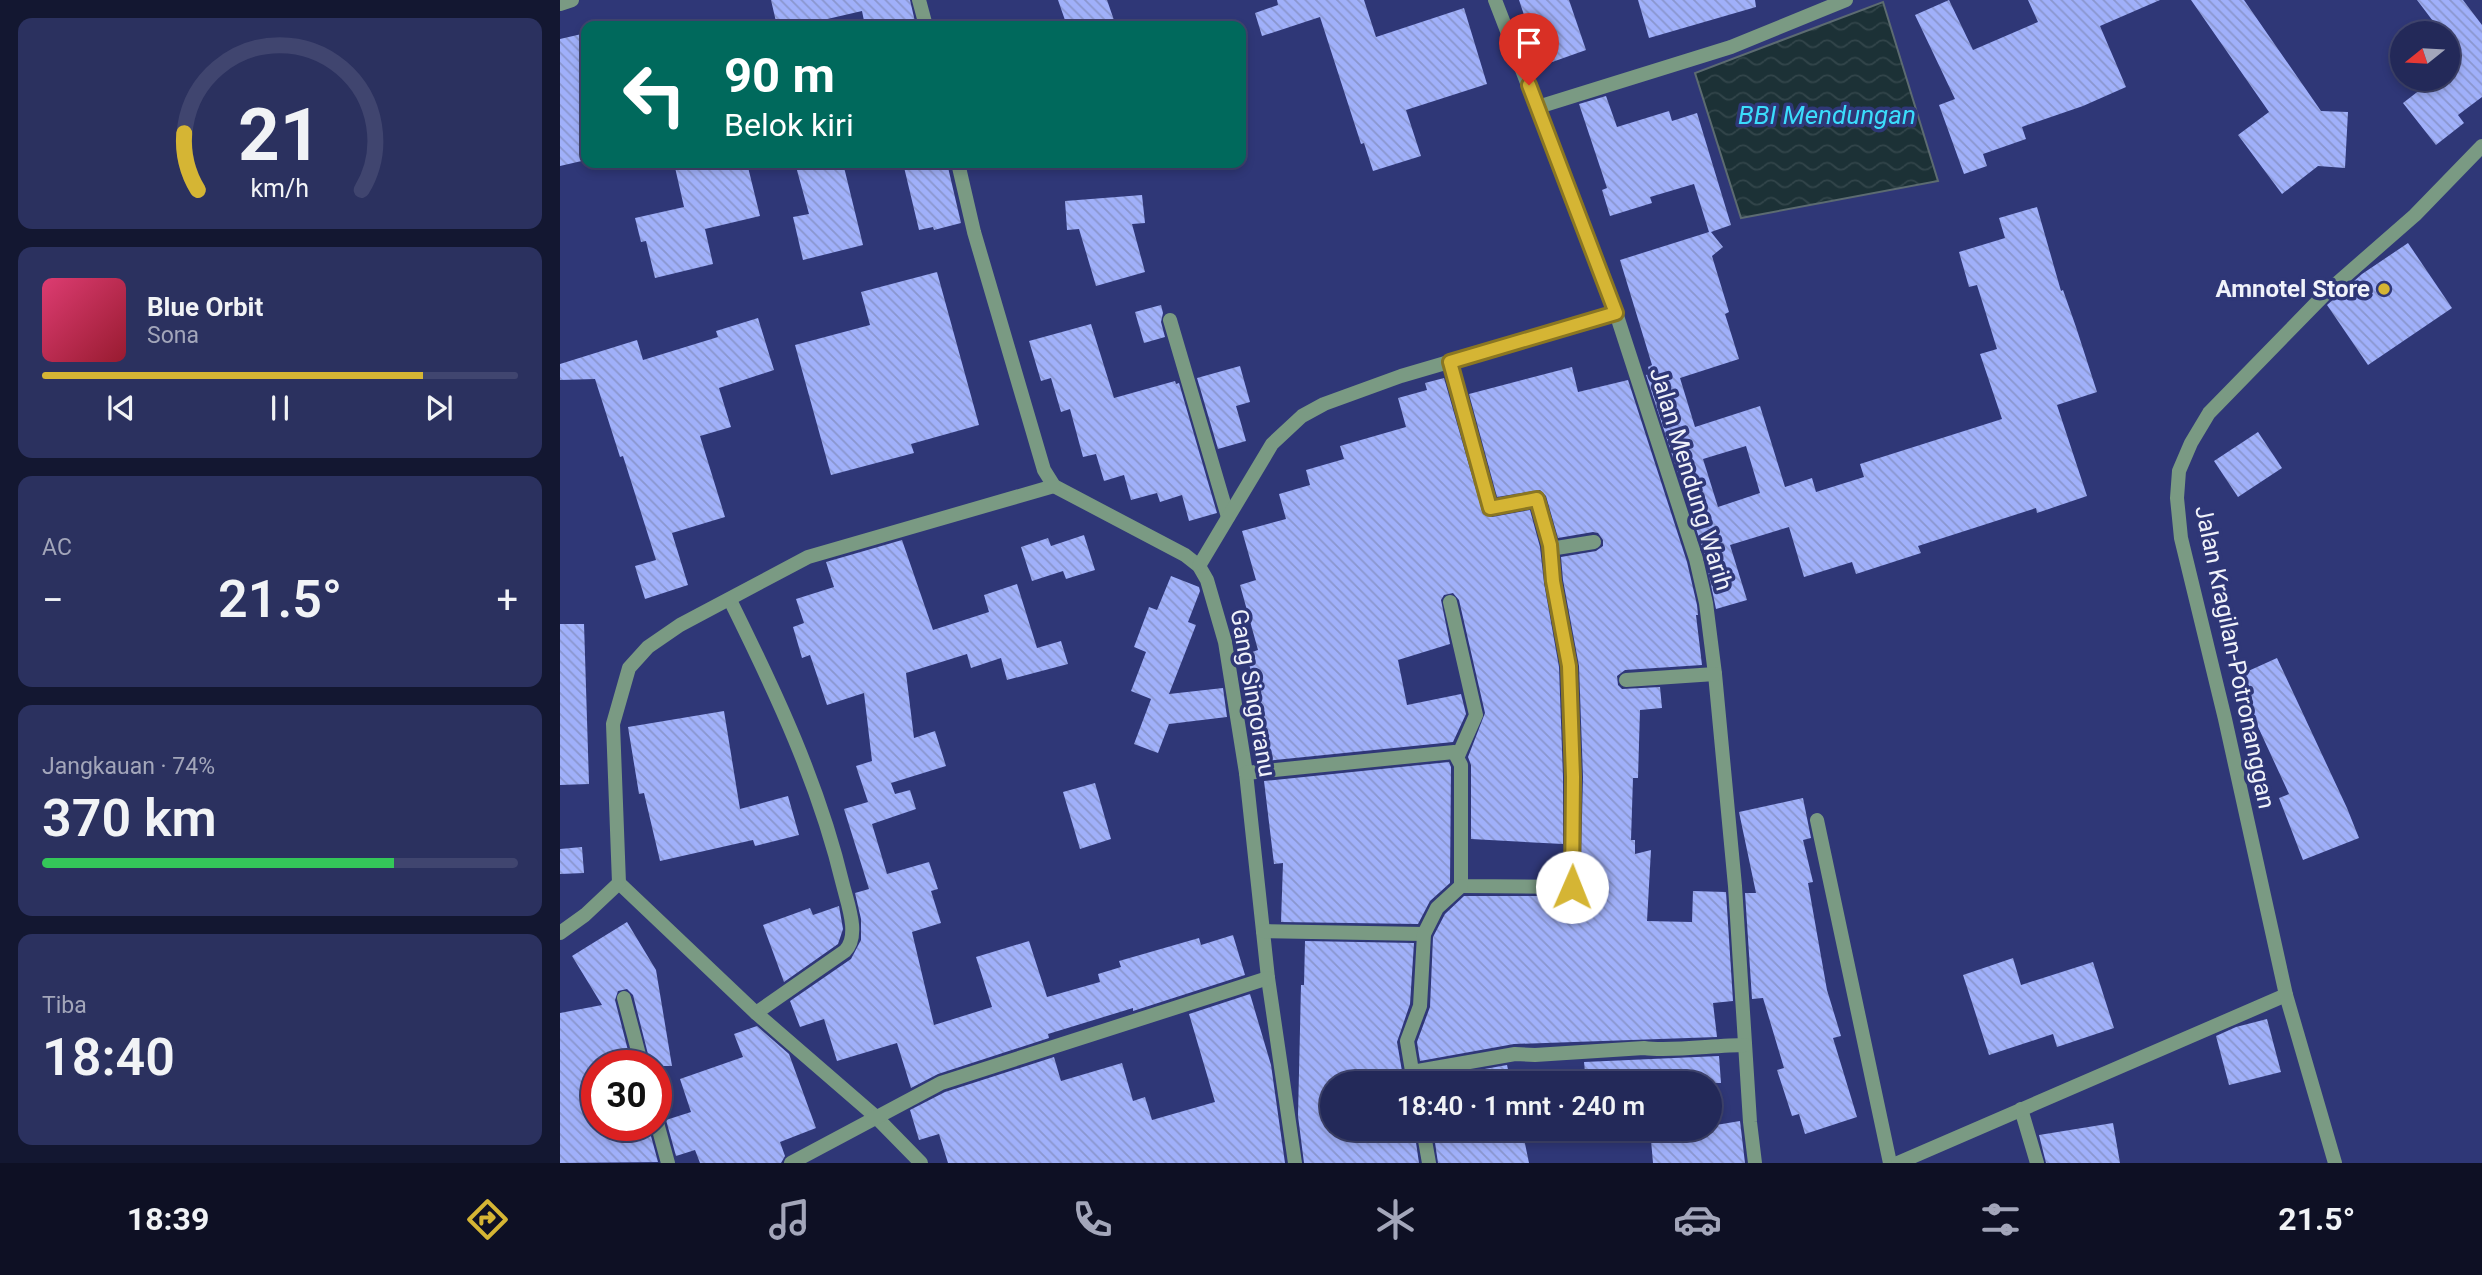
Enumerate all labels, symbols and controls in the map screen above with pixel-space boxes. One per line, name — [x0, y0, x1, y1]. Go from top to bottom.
pin — [1499, 13, 1559, 85]
north arrow — [2390, 21, 2460, 91]
map controls — [2390, 21, 2460, 91]
icon: arrive — [1510, 24, 1548, 62]
text: 90 m — [724, 47, 835, 104]
icon: left — [609, 49, 700, 140]
text: 21 — [238, 92, 322, 178]
water label: BBI Mendungan — [1738, 100, 1916, 130]
text: Belok kiri — [724, 106, 854, 144]
text: km/h — [251, 173, 309, 202]
place label: Amnotel Store — [2215, 275, 2370, 303]
marker: Amnotel Store — [2376, 281, 2392, 297]
text: Blue Orbit — [147, 292, 263, 322]
text: Sona — [147, 322, 199, 349]
street label: Jalan Mendung Warih — [1644, 364, 1738, 594]
icon: previous — [102, 389, 140, 427]
icon: pause — [261, 389, 299, 427]
icon: next — [420, 389, 458, 427]
street label: Jalan Kragilan-Potronanggan — [2189, 503, 2281, 811]
text: AC — [42, 534, 72, 561]
text: 21.5° — [218, 569, 342, 630]
text: − — [42, 578, 64, 622]
text: + — [496, 578, 518, 622]
street label: Gang Singoranu — [1224, 607, 1282, 779]
text: Jangkauan · 74% — [42, 753, 215, 780]
text: 370 km — [42, 788, 217, 849]
position arrow — [1535, 850, 1609, 924]
text: Tiba — [42, 992, 87, 1019]
text: 18:40 — [42, 1027, 175, 1088]
speed limit sign: 30 — [581, 1050, 672, 1141]
text: 18:40 · 1 mnt · 240 m — [1397, 1091, 1645, 1121]
icon: directions — [463, 1195, 512, 1244]
icon: music — [765, 1195, 814, 1244]
icon: phone — [1068, 1195, 1117, 1244]
icon: climate — [1371, 1195, 1420, 1244]
icon: car — [1673, 1195, 1722, 1244]
icon: filters — [1976, 1195, 2025, 1244]
text: 18:39 — [127, 1200, 209, 1238]
text: 21.5° — [2278, 1200, 2355, 1238]

